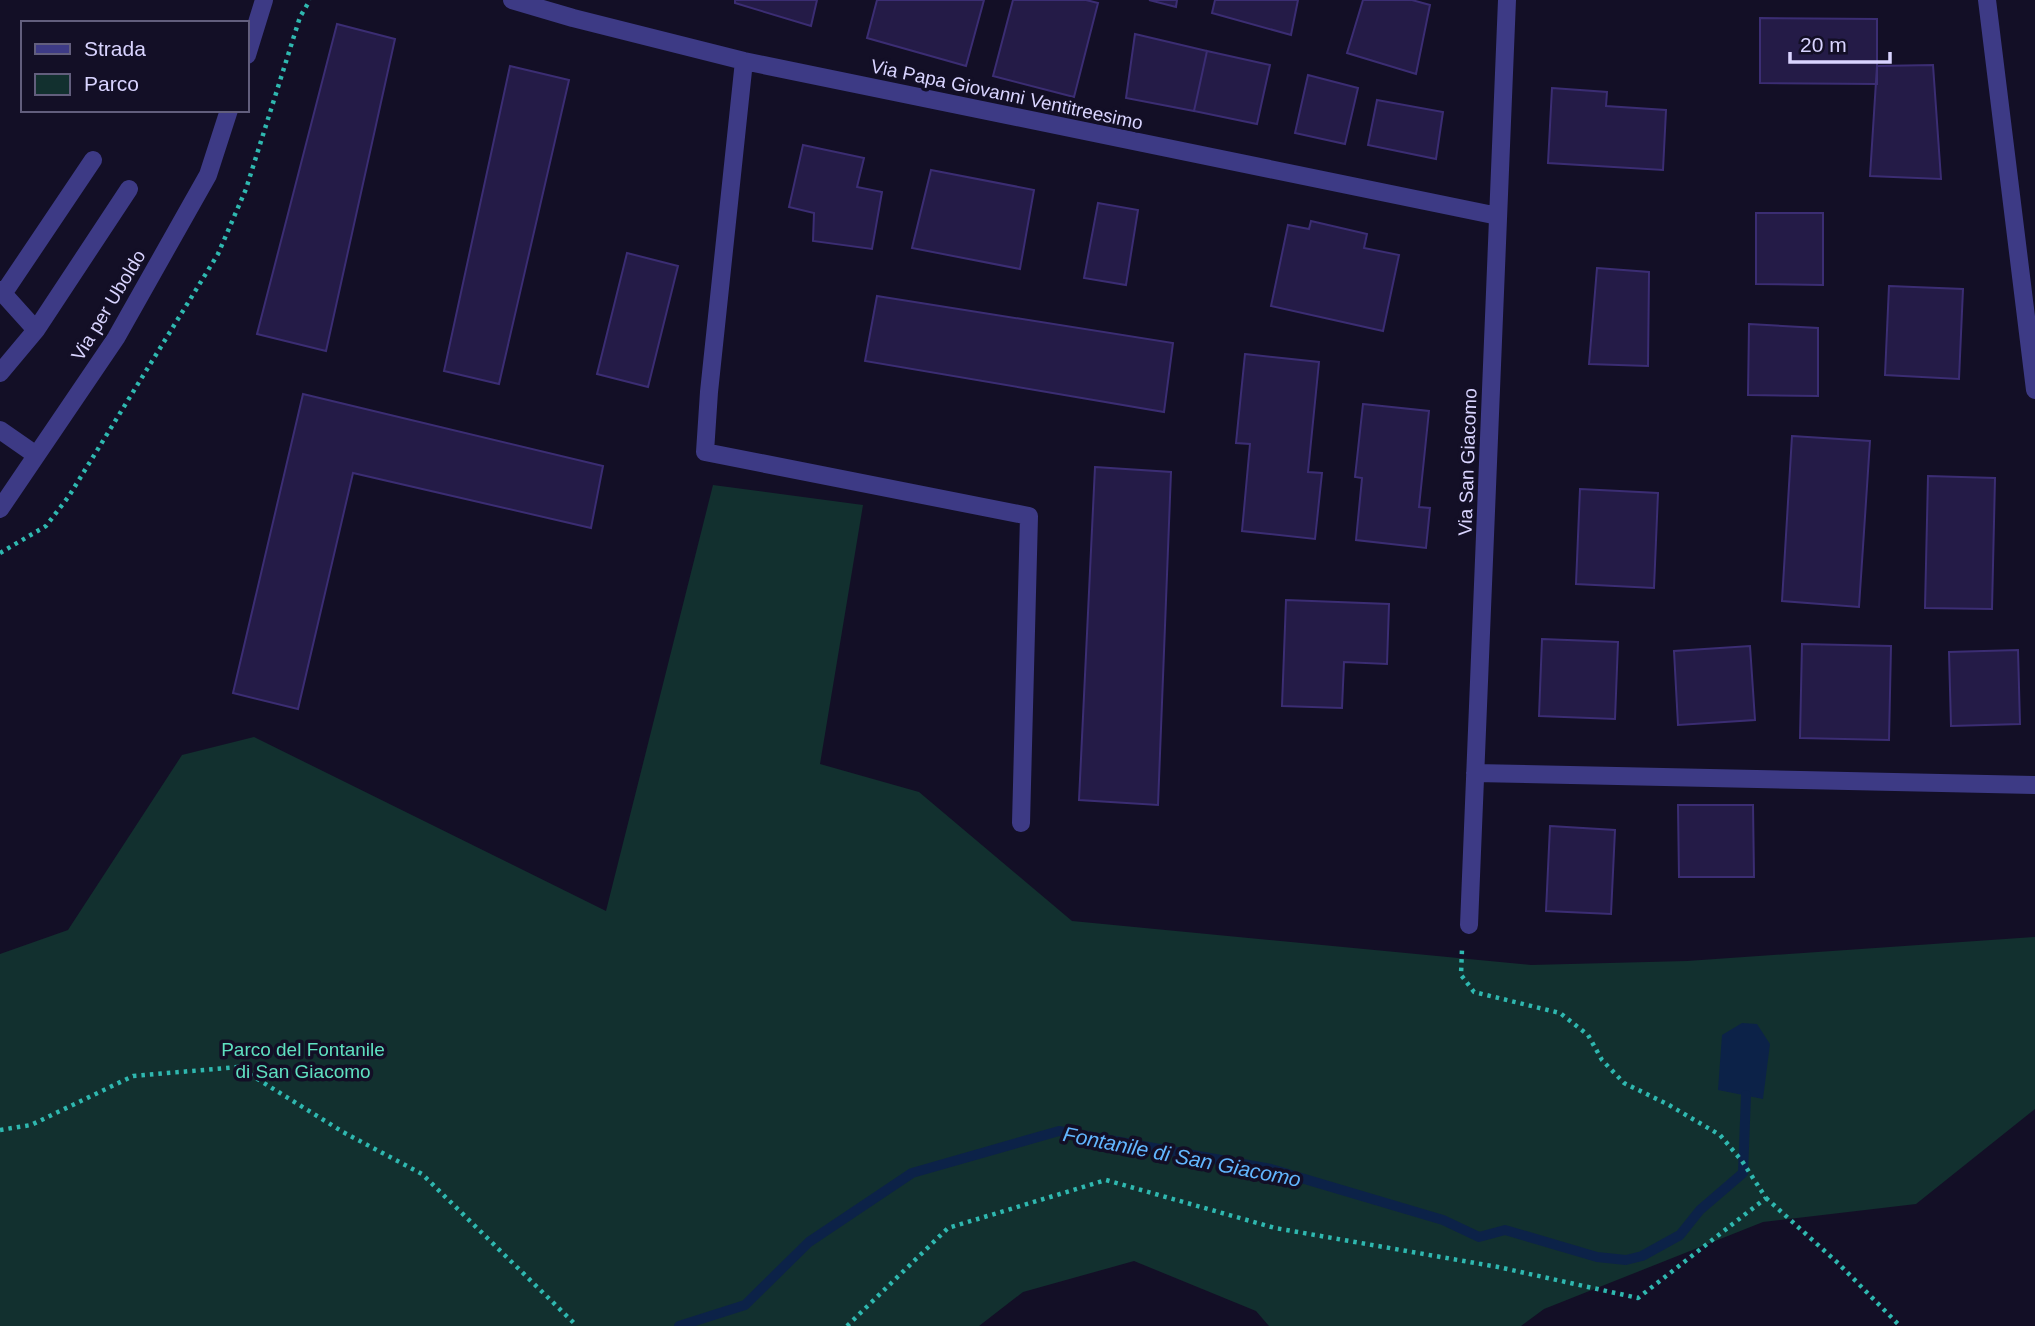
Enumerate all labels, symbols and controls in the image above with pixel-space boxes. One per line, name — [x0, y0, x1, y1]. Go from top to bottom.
legend — [21, 21, 248, 112]
scale bar — [1790, 21, 1890, 65]
text: 20 m — [1800, 33, 1847, 56]
text: Strada — [84, 37, 146, 60]
street label: Via Papa Giovanni Ventitreesimo — [869, 55, 1145, 134]
text: Parco — [84, 72, 139, 95]
street label: Via per Uboldo — [67, 246, 150, 364]
street label: Via San Giacomo — [1454, 388, 1481, 536]
park label: Parco del Fontanile di San Giacomo — [221, 1039, 385, 1082]
water label: Fontanile di San Giacomo — [1061, 1122, 1303, 1191]

